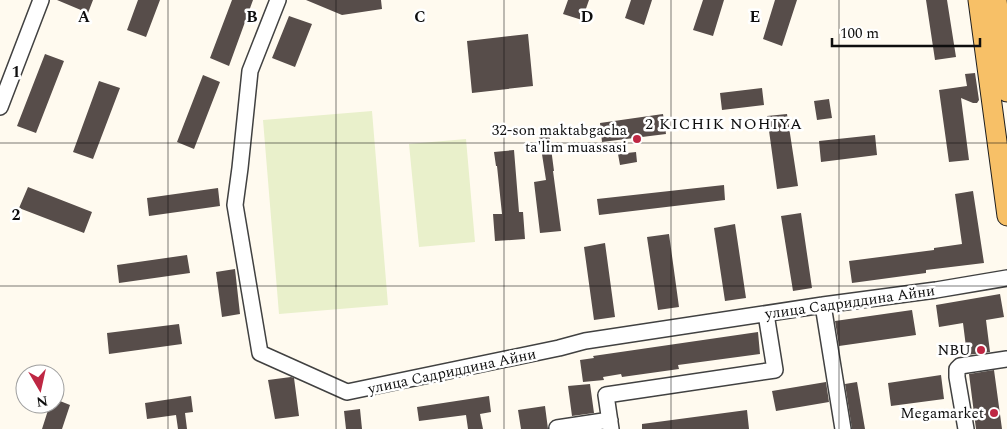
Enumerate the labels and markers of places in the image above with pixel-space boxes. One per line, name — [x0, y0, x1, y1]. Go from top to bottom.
place label: 32-son maktabgacha ta'lim muassasi — [492, 119, 628, 159]
marker: 32-son maktabgacha ta'lim muassasi — [631, 133, 643, 145]
place label: NBU — [937, 339, 971, 362]
marker: NBU — [975, 344, 987, 356]
place label: Megamarket — [900, 402, 984, 425]
marker: Megamarket — [988, 407, 1000, 419]

